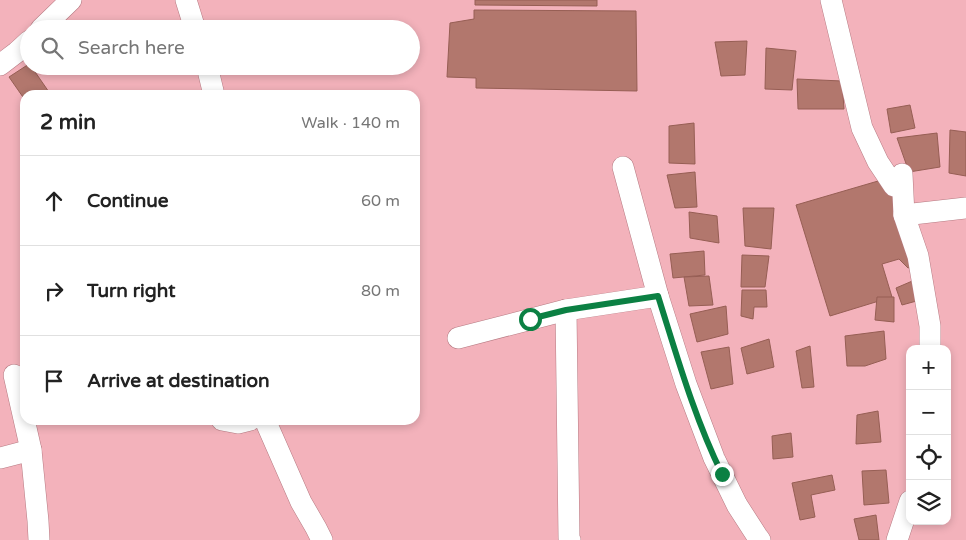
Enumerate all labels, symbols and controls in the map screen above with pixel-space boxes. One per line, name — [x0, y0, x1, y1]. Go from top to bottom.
search box — [20, 20, 420, 75]
icon: search — [38, 34, 66, 62]
text: Search here — [78, 37, 185, 59]
text: 2 min — [40, 110, 96, 135]
text: Walk · 140 m — [301, 113, 400, 133]
icon: ahead — [40, 187, 68, 215]
text: Continue — [87, 190, 169, 212]
text: 60 m — [361, 191, 400, 211]
icon: right — [40, 277, 68, 305]
text: Turn right — [87, 280, 175, 302]
text: 80 m — [361, 281, 400, 301]
route start — [519, 308, 542, 331]
map controls — [906, 345, 951, 525]
button: + — [906, 345, 951, 390]
icon: arrive — [40, 367, 68, 395]
text: Arrive at destination — [87, 370, 270, 392]
button: − — [906, 390, 951, 435]
button: locate — [906, 435, 951, 480]
route end — [711, 463, 734, 486]
button: layers — [906, 480, 951, 525]

